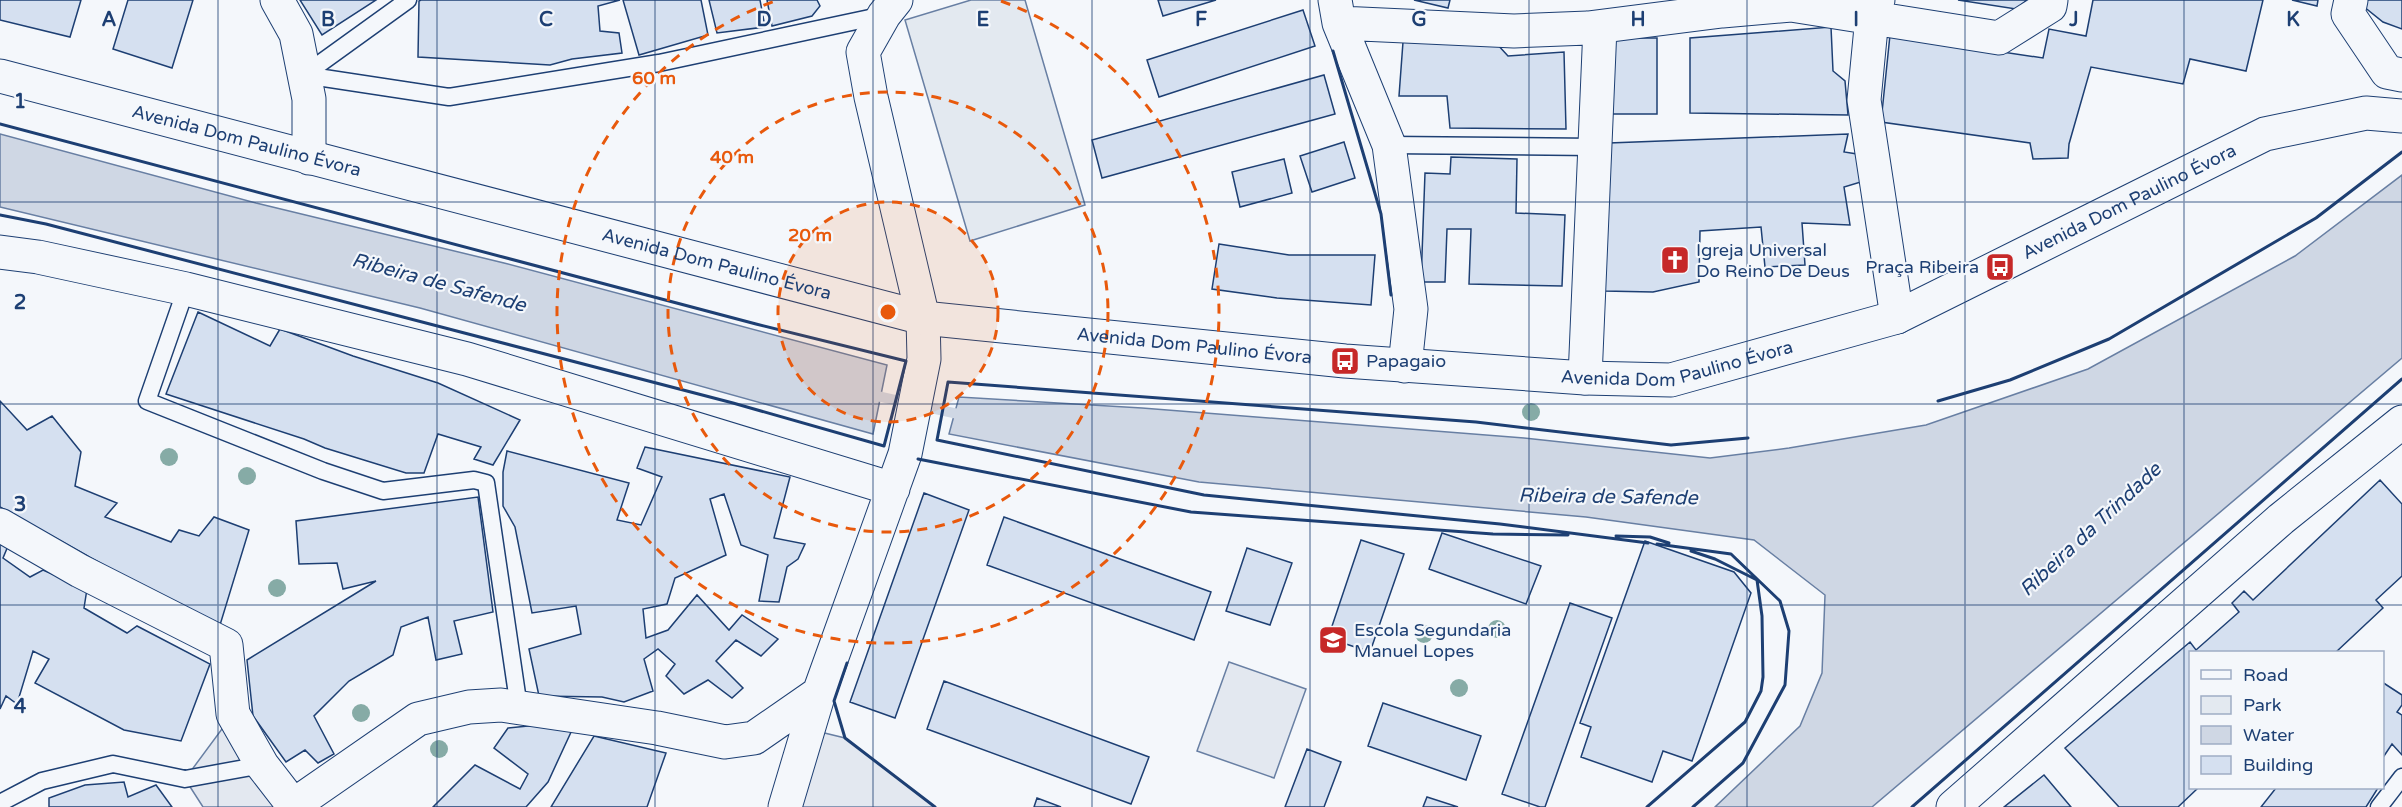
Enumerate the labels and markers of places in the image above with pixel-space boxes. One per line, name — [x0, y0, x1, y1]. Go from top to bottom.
place label: Igreja Universal Do Reino De Deus — [1696, 239, 1850, 282]
church icon: Igreja Universal Do Reino De Deus — [1659, 244, 1691, 276]
bus stop icon: Praça Ribeira — [1984, 251, 2016, 283]
place label: Praça Ribeira — [1865, 256, 1979, 278]
centre of rings — [878, 302, 898, 322]
bus stop icon: Papagaio — [1329, 345, 1361, 377]
place label: Papagaio — [1366, 350, 1446, 372]
place label: Escola Segundaria Manuel Lopes — [1354, 619, 1511, 662]
school or university icon: Escola Segundaria Manuel Lopes — [1317, 624, 1349, 656]

